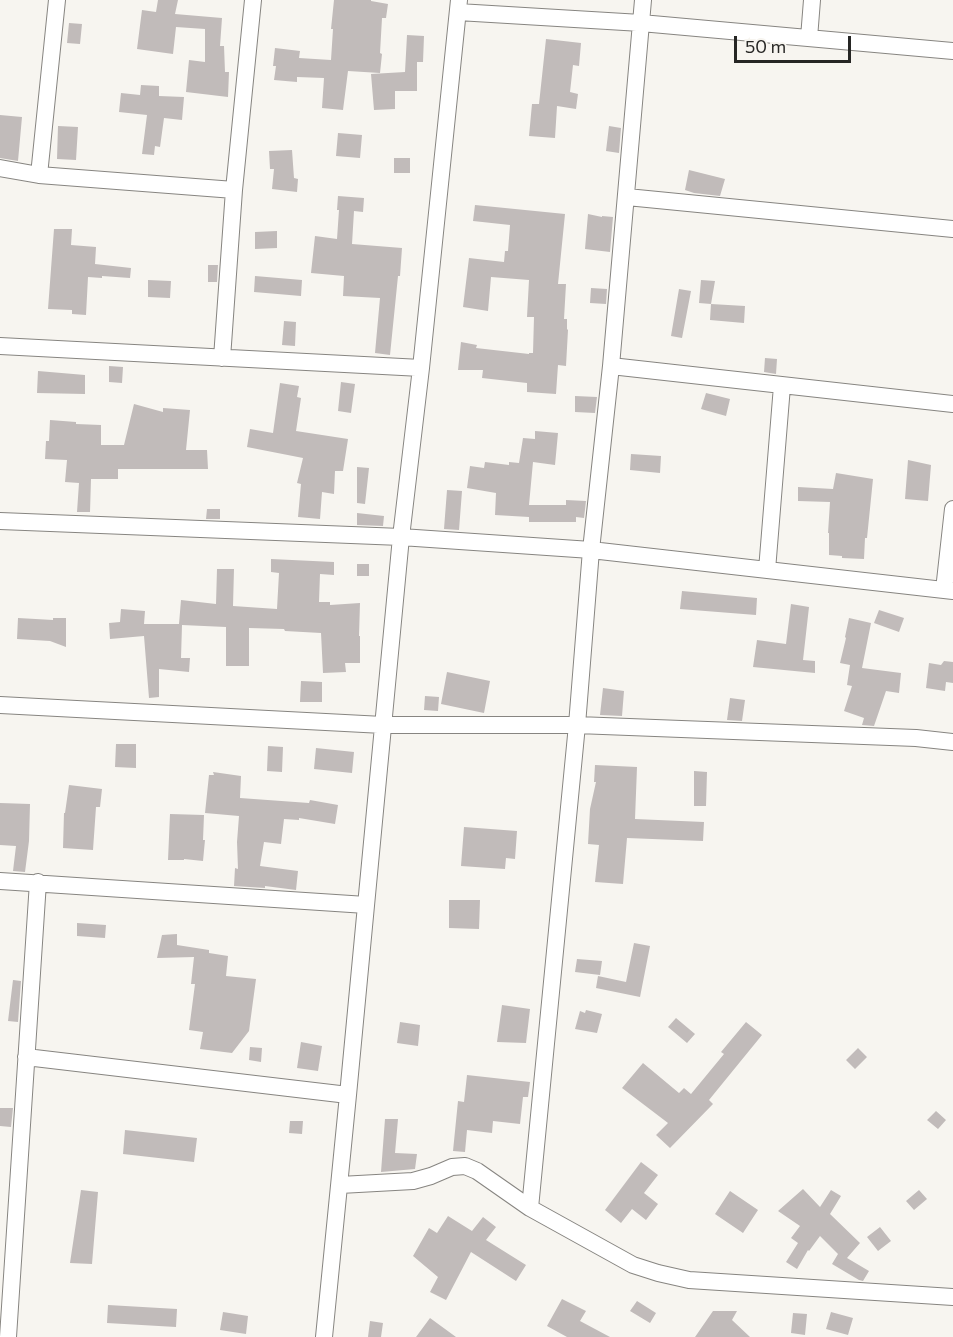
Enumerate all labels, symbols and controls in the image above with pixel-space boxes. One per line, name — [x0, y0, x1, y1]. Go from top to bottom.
scale bar — [737, 24, 854, 62]
text: 50 m — [745, 35, 786, 57]

